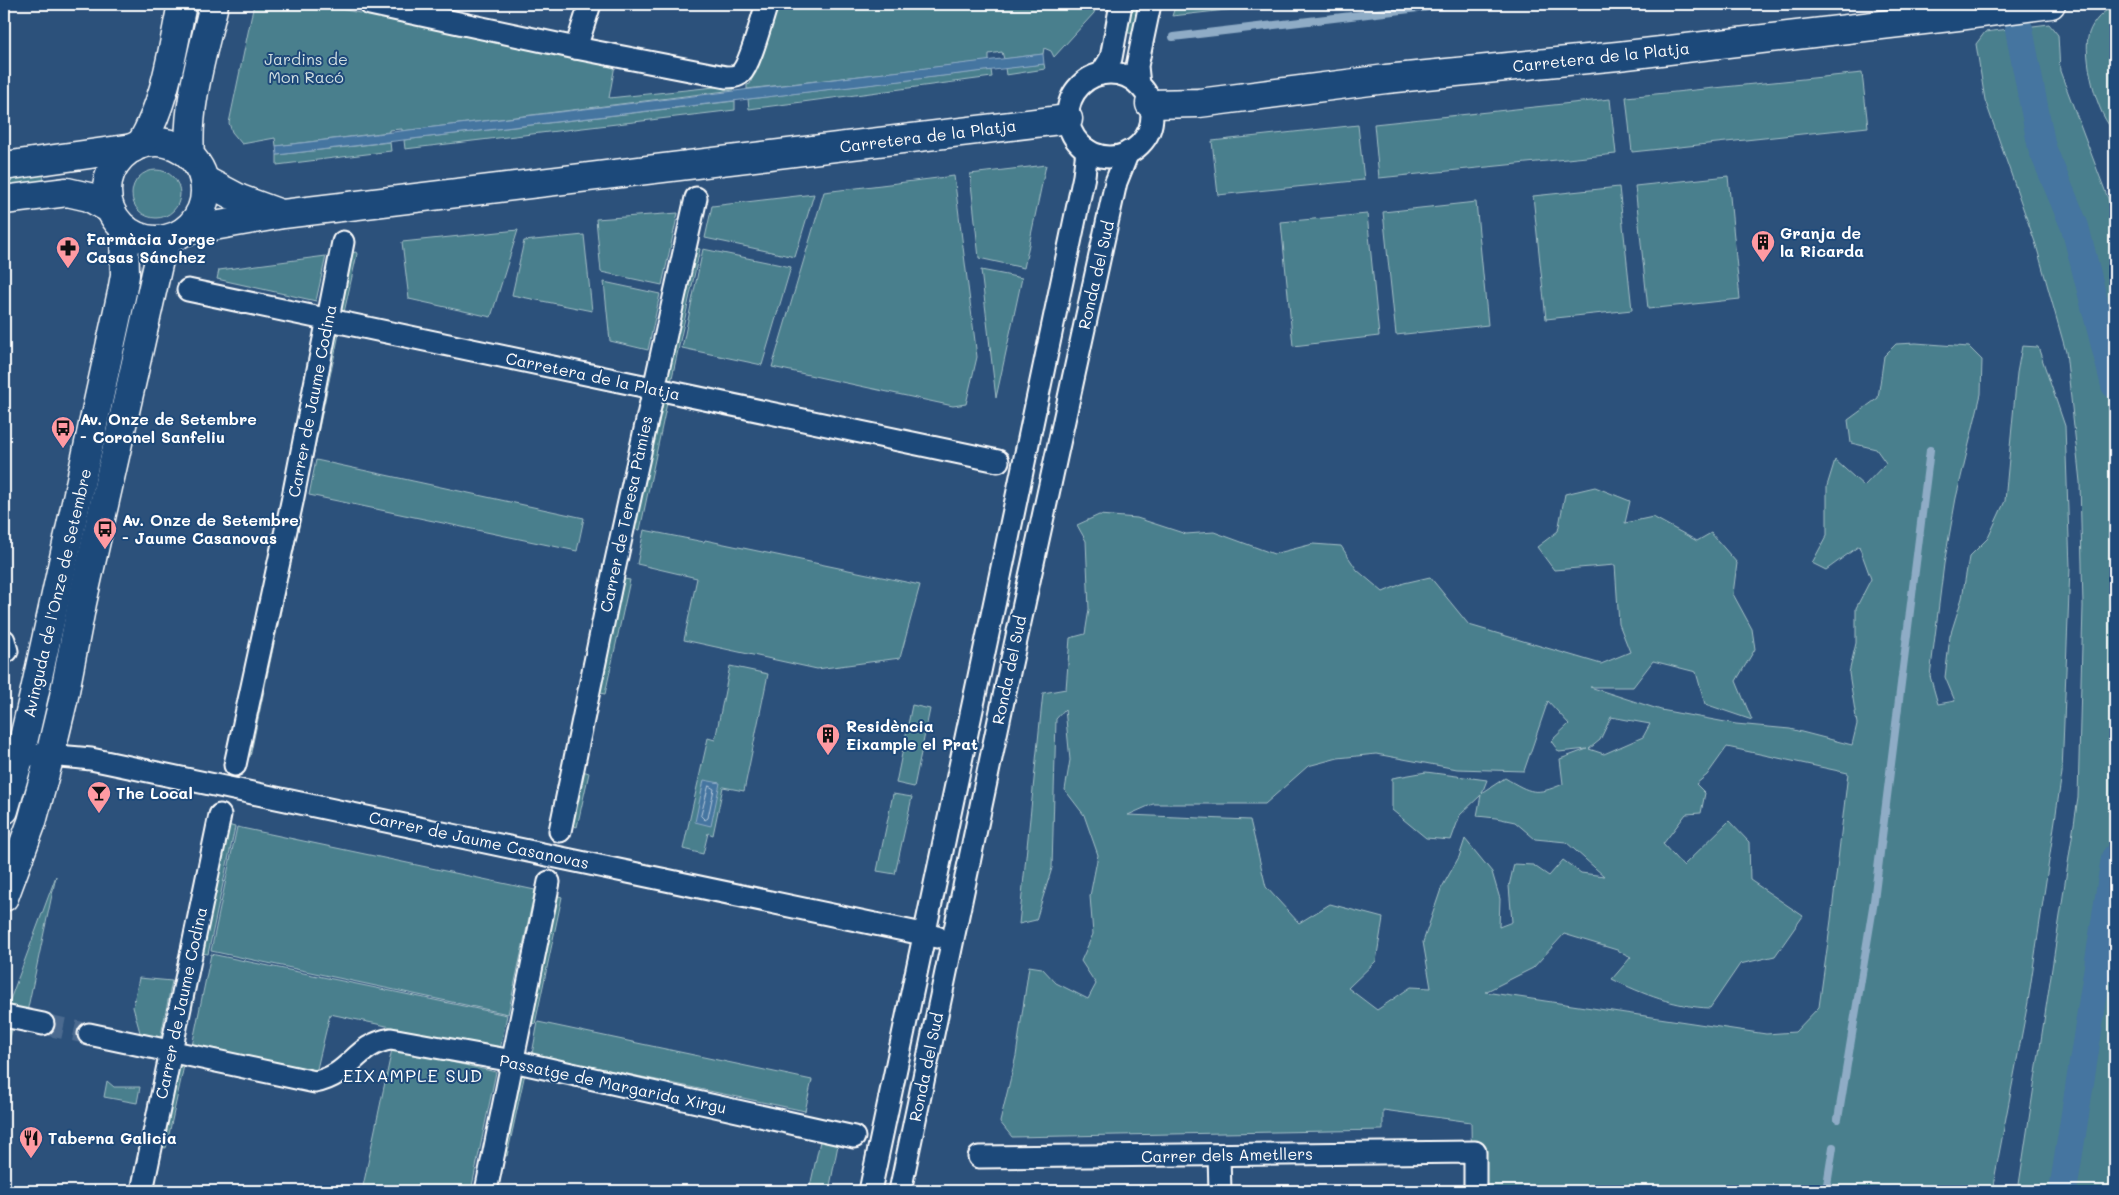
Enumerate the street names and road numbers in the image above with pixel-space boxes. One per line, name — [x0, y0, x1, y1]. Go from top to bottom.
street label: Carretera de la Platja — [1511, 37, 1691, 76]
street label: Carretera de la Platja — [838, 114, 1018, 157]
street label: Ronda del Sud — [1073, 218, 1118, 331]
street label: Carrer de Jaume Codina — [283, 303, 340, 499]
street label: Carretera de la Platja — [504, 347, 682, 404]
street label: Carrer de Teresa Pàmies — [594, 414, 657, 614]
street label: Avinguda de l'Onze de Setembre — [18, 466, 95, 720]
street label: Ronda del Sud — [987, 613, 1030, 726]
street label: Carrer de Jaume Casanovas — [367, 806, 591, 873]
street label: Carrer de Jaume Codina — [150, 905, 211, 1101]
street label: Ronda del Sud — [904, 1010, 947, 1123]
street label: Passatge de Margarida Xirgu — [498, 1049, 729, 1118]
street label: Carrer dels Ametllers — [1141, 1143, 1313, 1166]

